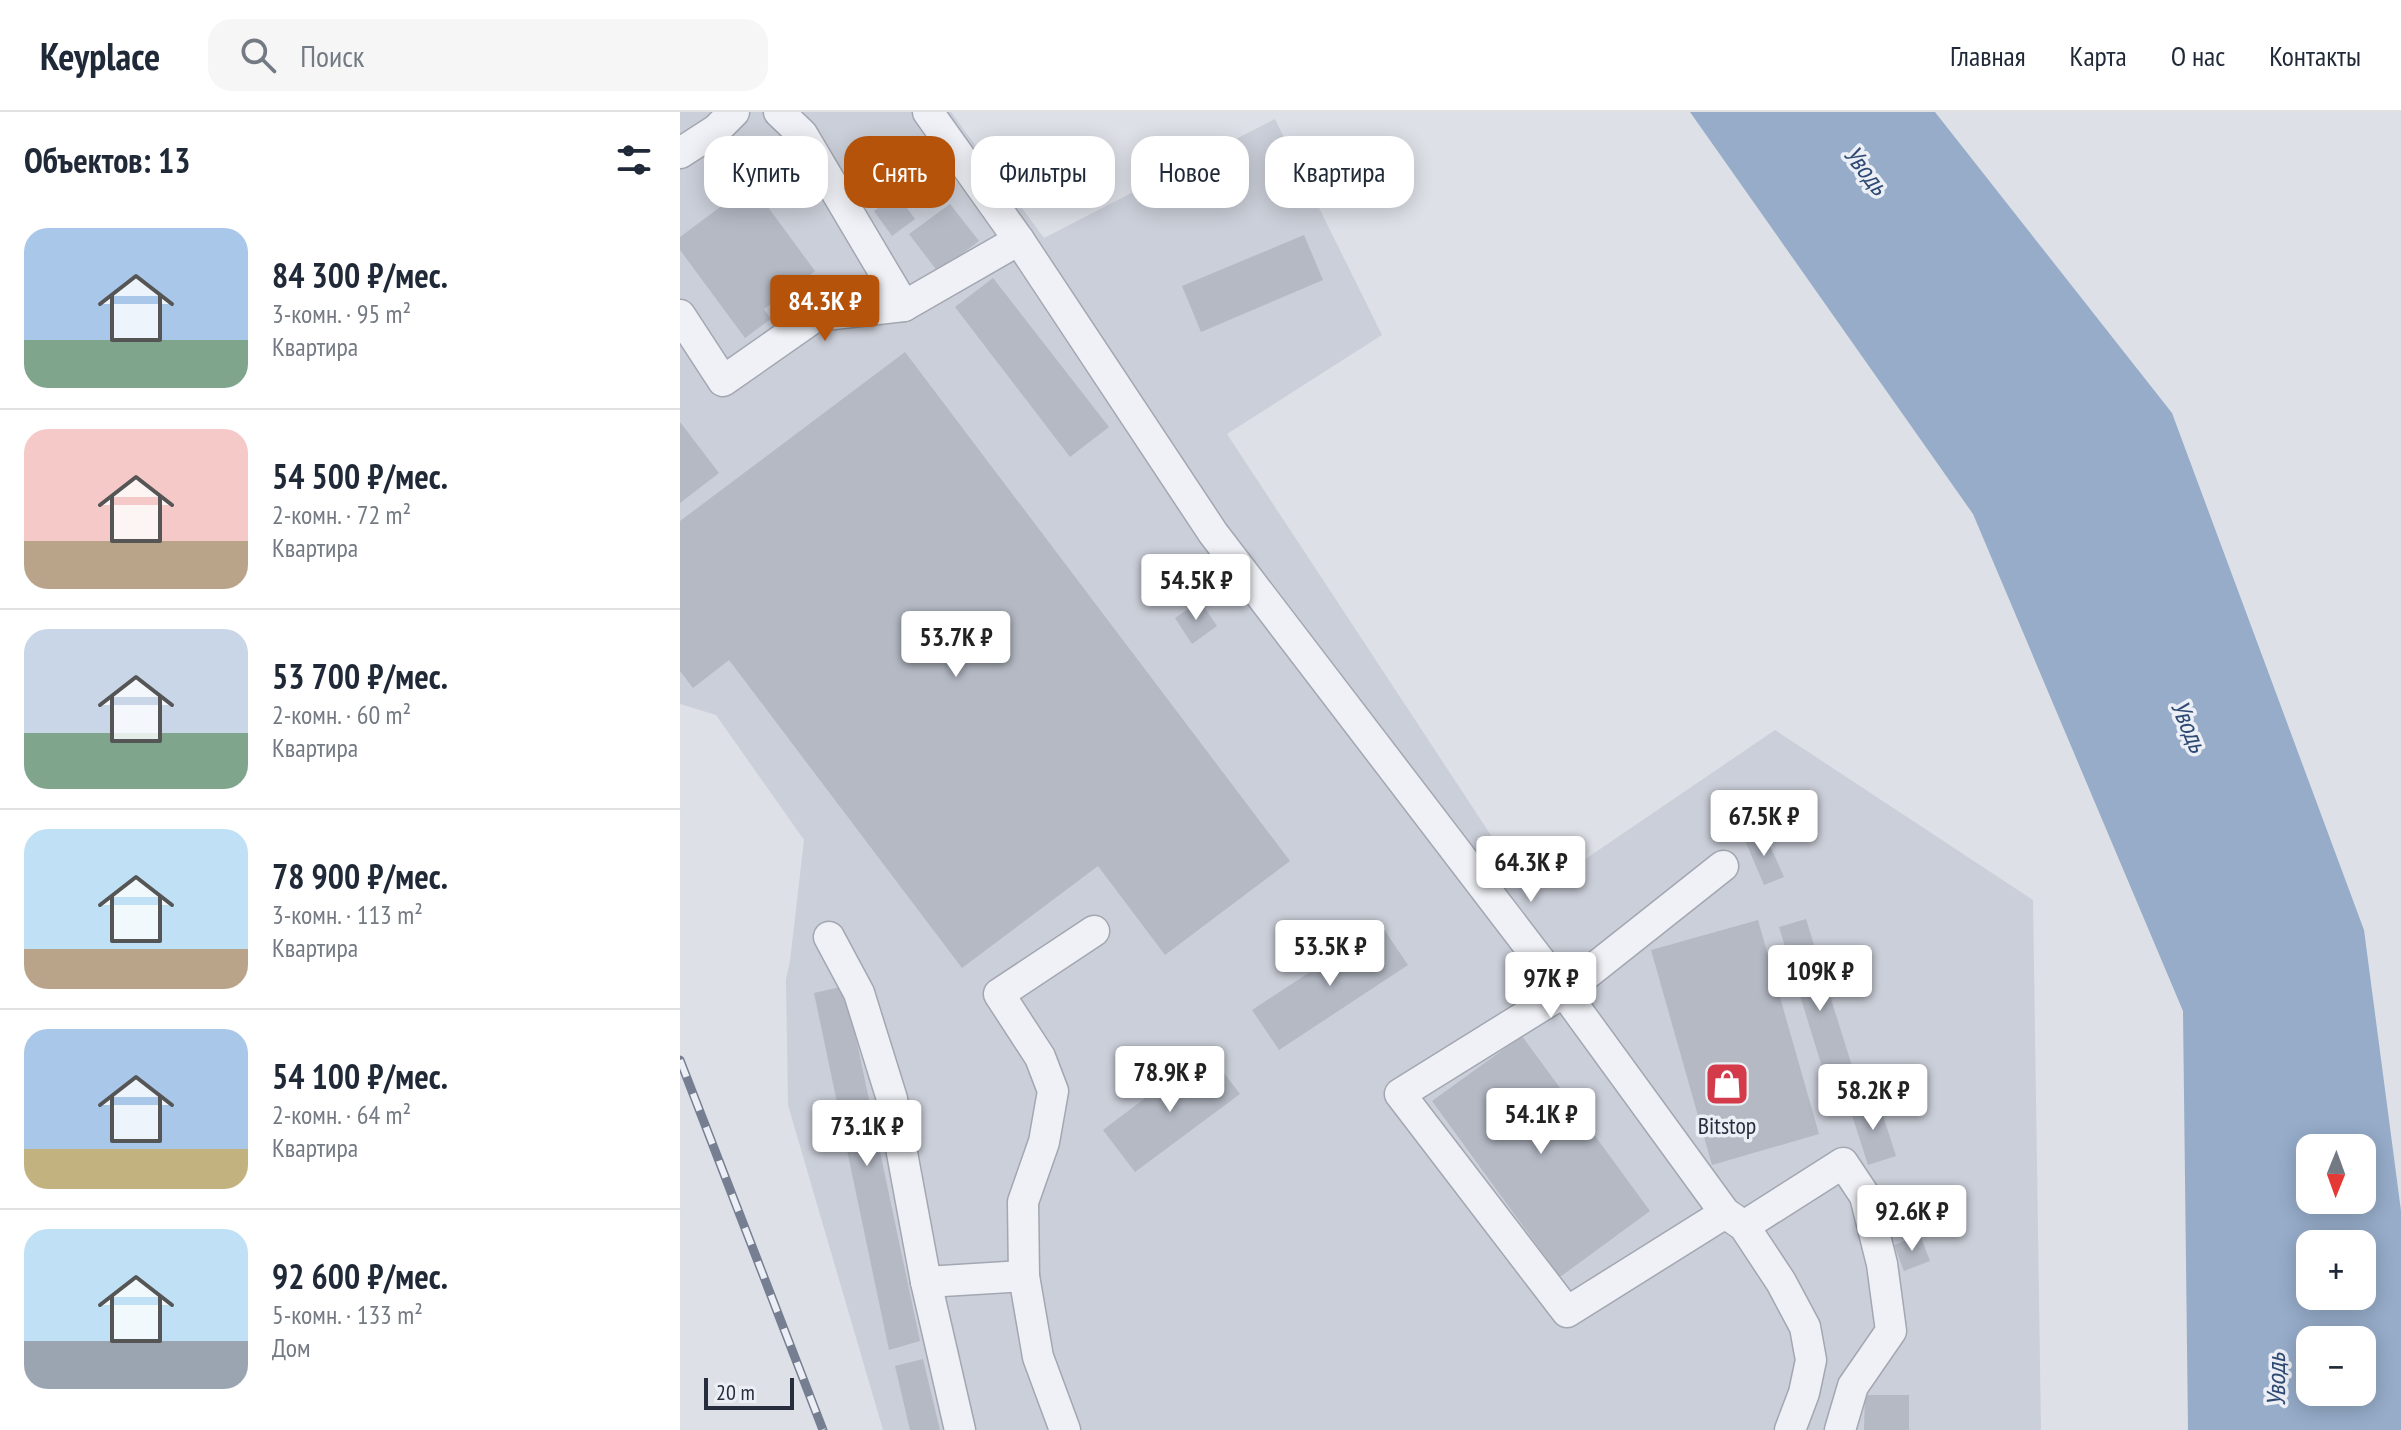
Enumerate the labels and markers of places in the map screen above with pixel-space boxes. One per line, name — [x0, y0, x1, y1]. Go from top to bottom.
pin: 84.3K ₽ — [751, 275, 899, 343]
pin: 54.5K ₽ — [1122, 554, 1270, 622]
pin: 53.7K ₽ — [882, 611, 1030, 679]
pin: 67.5K ₽ — [1690, 790, 1838, 858]
pin: 64.3K ₽ — [1457, 836, 1605, 904]
pin: 53.5K ₽ — [1256, 920, 1404, 988]
pin: 109K ₽ — [1755, 945, 1885, 1013]
pin: 97K ₽ — [1495, 952, 1607, 1020]
pin: 78.9K ₽ — [1096, 1046, 1244, 1114]
shop icon: Bitstop — [1703, 1060, 1751, 1108]
pin: 58.2K ₽ — [1799, 1064, 1947, 1132]
pin: 54.1K ₽ — [1467, 1088, 1615, 1156]
pin: 73.1K ₽ — [793, 1100, 941, 1168]
place label: Bitstop — [1698, 1110, 1756, 1141]
pin: 92.6K ₽ — [1838, 1185, 1986, 1253]

